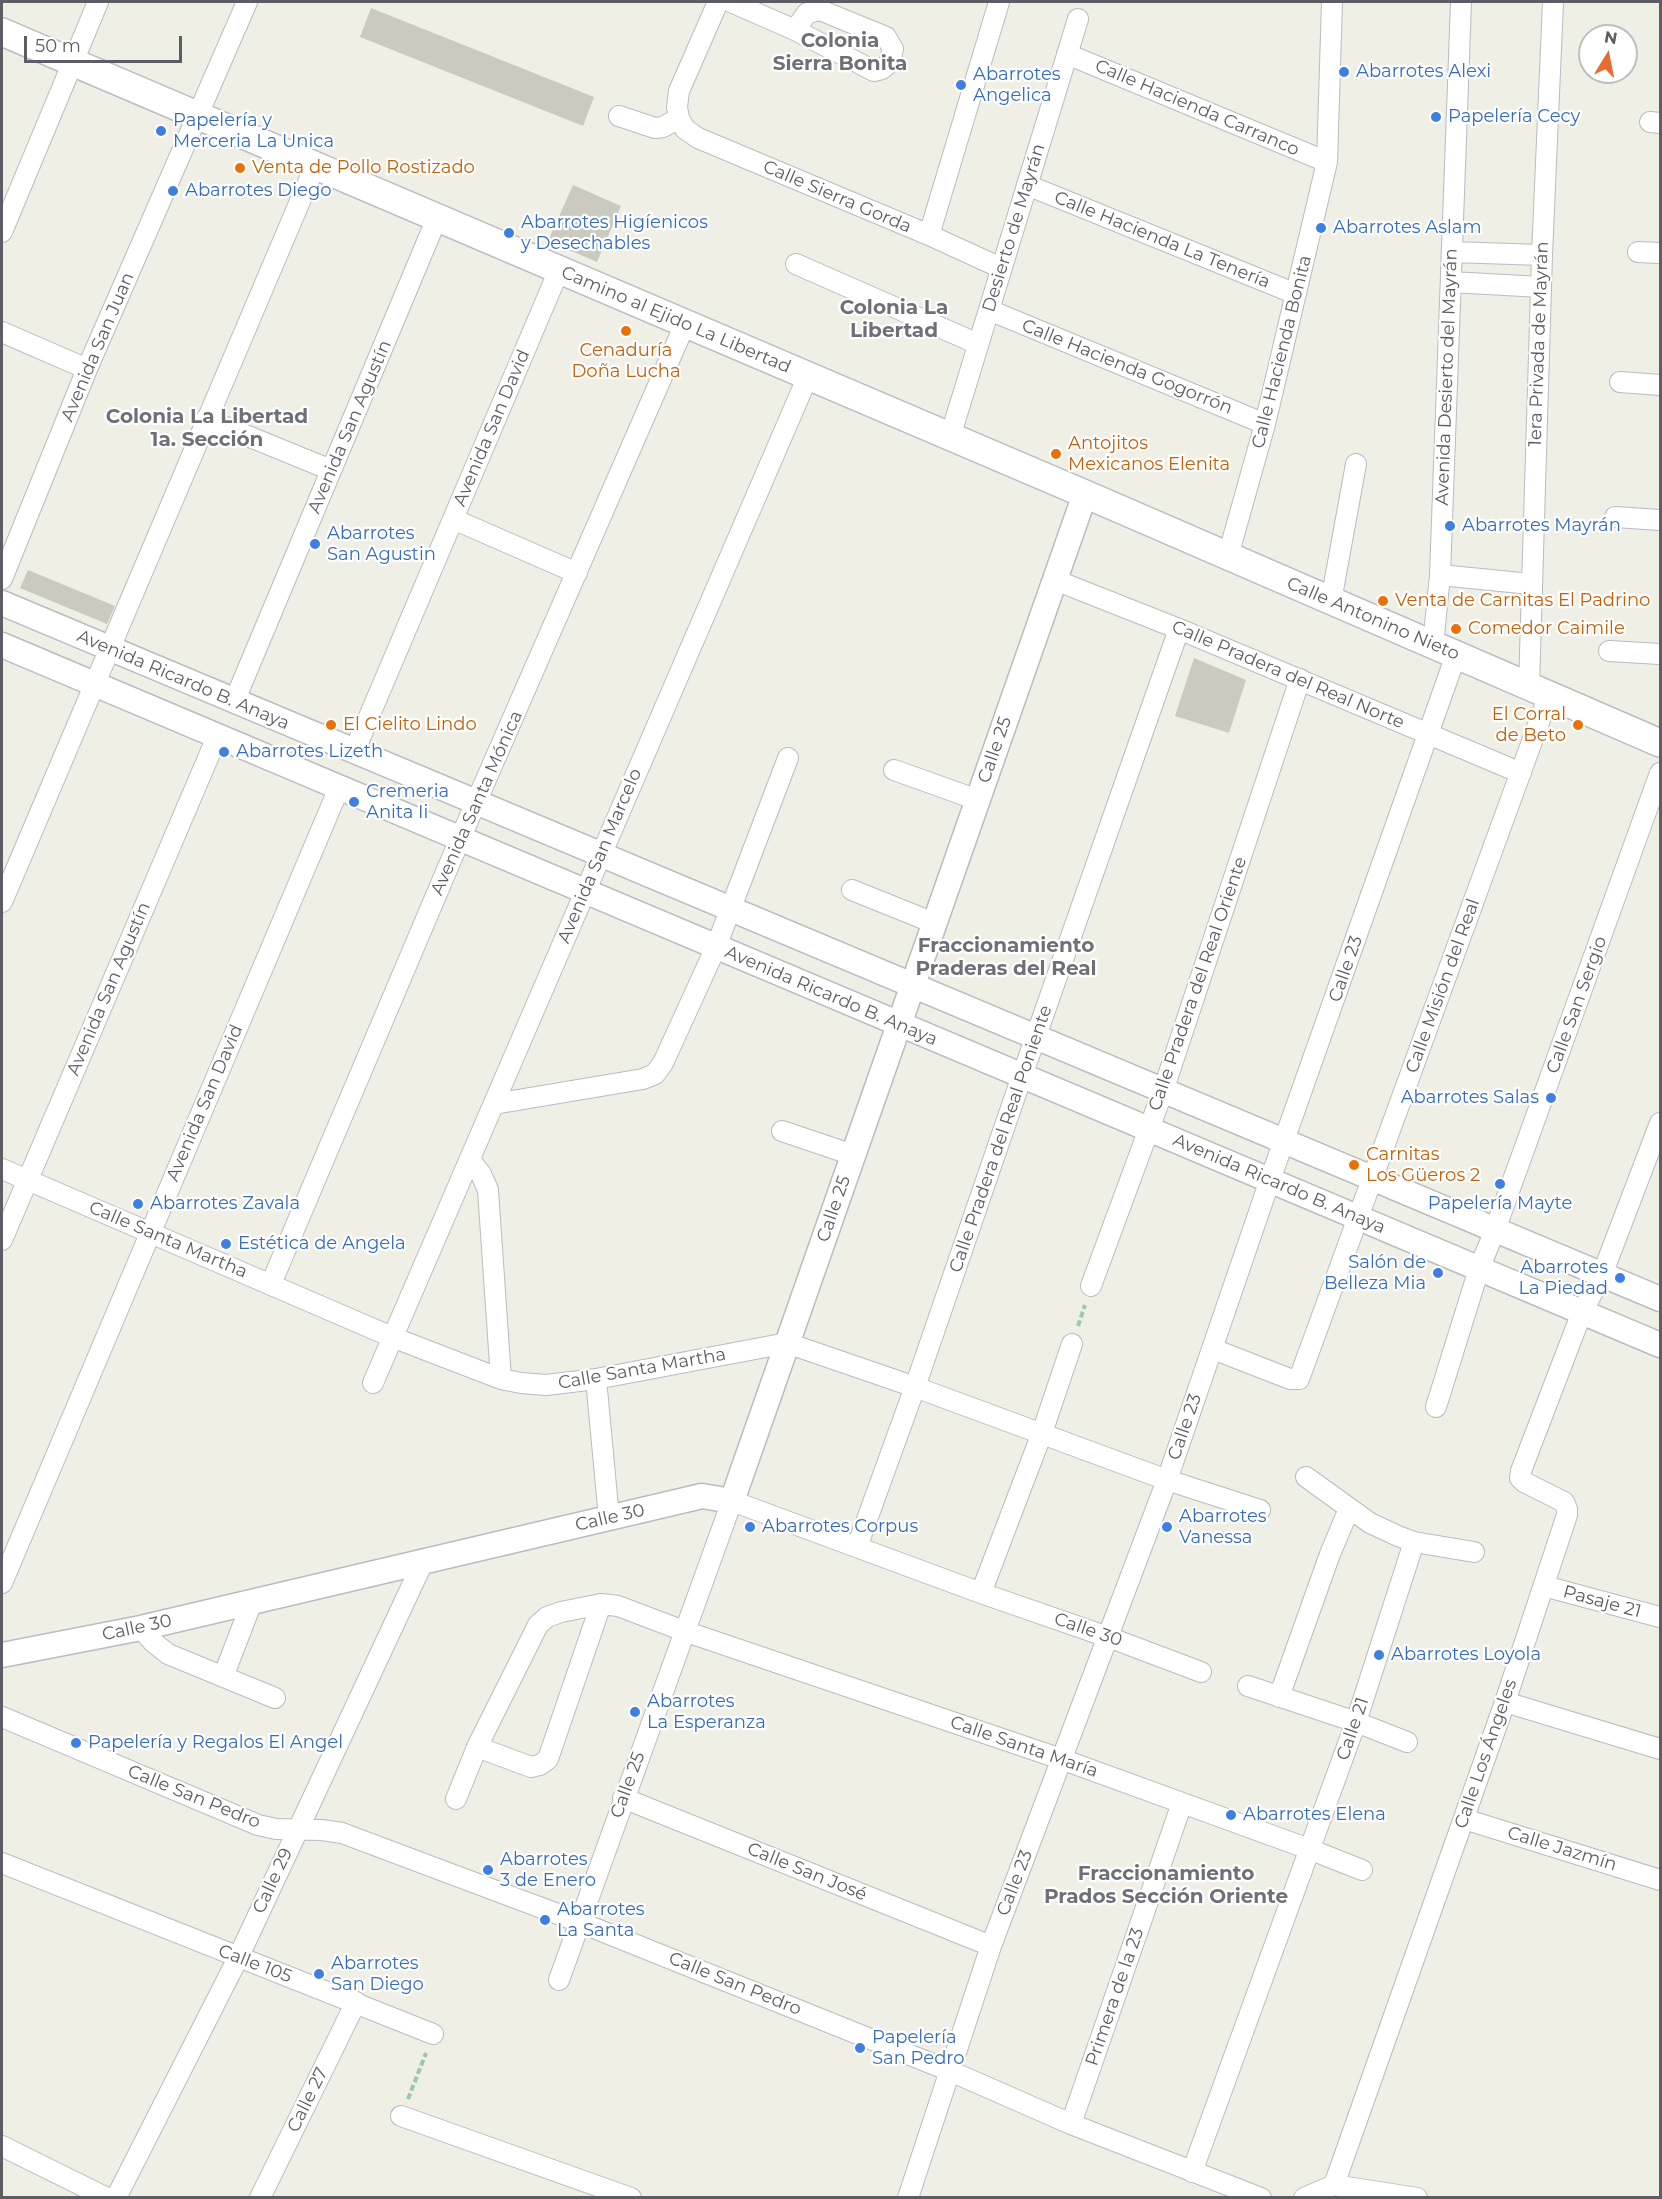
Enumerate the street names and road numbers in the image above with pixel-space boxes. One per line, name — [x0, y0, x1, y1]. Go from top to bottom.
street label: Calle Hacienda Carranco — [1092, 55, 1302, 161]
street label: Desierto de Mayrán — [978, 141, 1050, 315]
street label: Calle Sierra Gorda — [760, 156, 914, 238]
street label: Calle Hacienda La Tenería — [1051, 187, 1273, 293]
street label: 1era Privada de Mayrán — [1525, 241, 1553, 447]
street label: Avenida Desierto del Mayrán — [1432, 248, 1462, 506]
street label: Calle Hacienda Bonita — [1248, 253, 1316, 451]
street label: Camino al Ejido La Libertad — [558, 262, 794, 378]
street label: Avenida San Juan — [57, 269, 139, 425]
street label: Calle Hacienda Gogorrón — [1018, 315, 1236, 419]
street label: Avenida San Agustín — [304, 337, 396, 517]
street label: Avenida San David — [449, 346, 535, 510]
street label: Calle Antonino Nieto — [1283, 573, 1463, 665]
street label: Calle Pradera del Real Norte — [1168, 616, 1408, 734]
street label: Avenida Ricardo B. Anaya — [74, 625, 292, 735]
street label: Avenida Santa Mónica — [427, 707, 527, 899]
street label: Calle 25 — [974, 714, 1016, 786]
street label: Avenida San Marcelo — [553, 765, 647, 947]
street label: Calle Pradera del Real Oriente — [1144, 854, 1252, 1114]
street label: Calle Misión del Real — [1401, 896, 1485, 1076]
street label: Avenida San Agustín — [63, 899, 155, 1079]
street label: Calle 23 — [1325, 933, 1367, 1005]
street label: Calle San Sergio — [1542, 933, 1612, 1077]
street label: Avenida Ricardo B. Anaya — [722, 941, 940, 1051]
street label: Calle Pradera del Real Poniente — [945, 1002, 1057, 1276]
street label: Avenida San David — [162, 1021, 248, 1185]
street label: Avenida Ricardo B. Anaya — [1170, 1129, 1388, 1239]
street label: Calle 25 — [813, 1173, 855, 1245]
street label: Calle Santa Martha — [86, 1197, 250, 1283]
street label: Calle Santa Martha — [556, 1344, 728, 1394]
street label: Calle 23 — [1164, 1391, 1206, 1463]
street label: Calle 30 — [573, 1500, 647, 1536]
street label: Pasaje 21 — [1561, 1581, 1643, 1623]
street label: Calle 30 — [1051, 1608, 1125, 1652]
street label: Calle 30 — [100, 1610, 174, 1646]
street label: Calle Los Ángeles — [1450, 1676, 1522, 1832]
street label: Calle 21 — [1332, 1695, 1374, 1763]
street label: Calle Santa María — [947, 1712, 1101, 1782]
street label: Calle 25 — [606, 1749, 650, 1821]
street label: Calle San Pedro — [125, 1761, 263, 1833]
street label: Calle Jazmín — [1505, 1822, 1619, 1876]
street label: Calle San José — [744, 1838, 870, 1906]
street label: Calle 29 — [248, 1845, 298, 1917]
street label: Calle 23 — [993, 1847, 1037, 1919]
street label: Primera de la 23 — [1081, 1925, 1149, 2069]
street label: Calle 105 — [215, 1940, 295, 1988]
street label: Calle San Pedro — [666, 1948, 804, 2020]
street label: Calle 27 — [283, 2064, 333, 2136]

